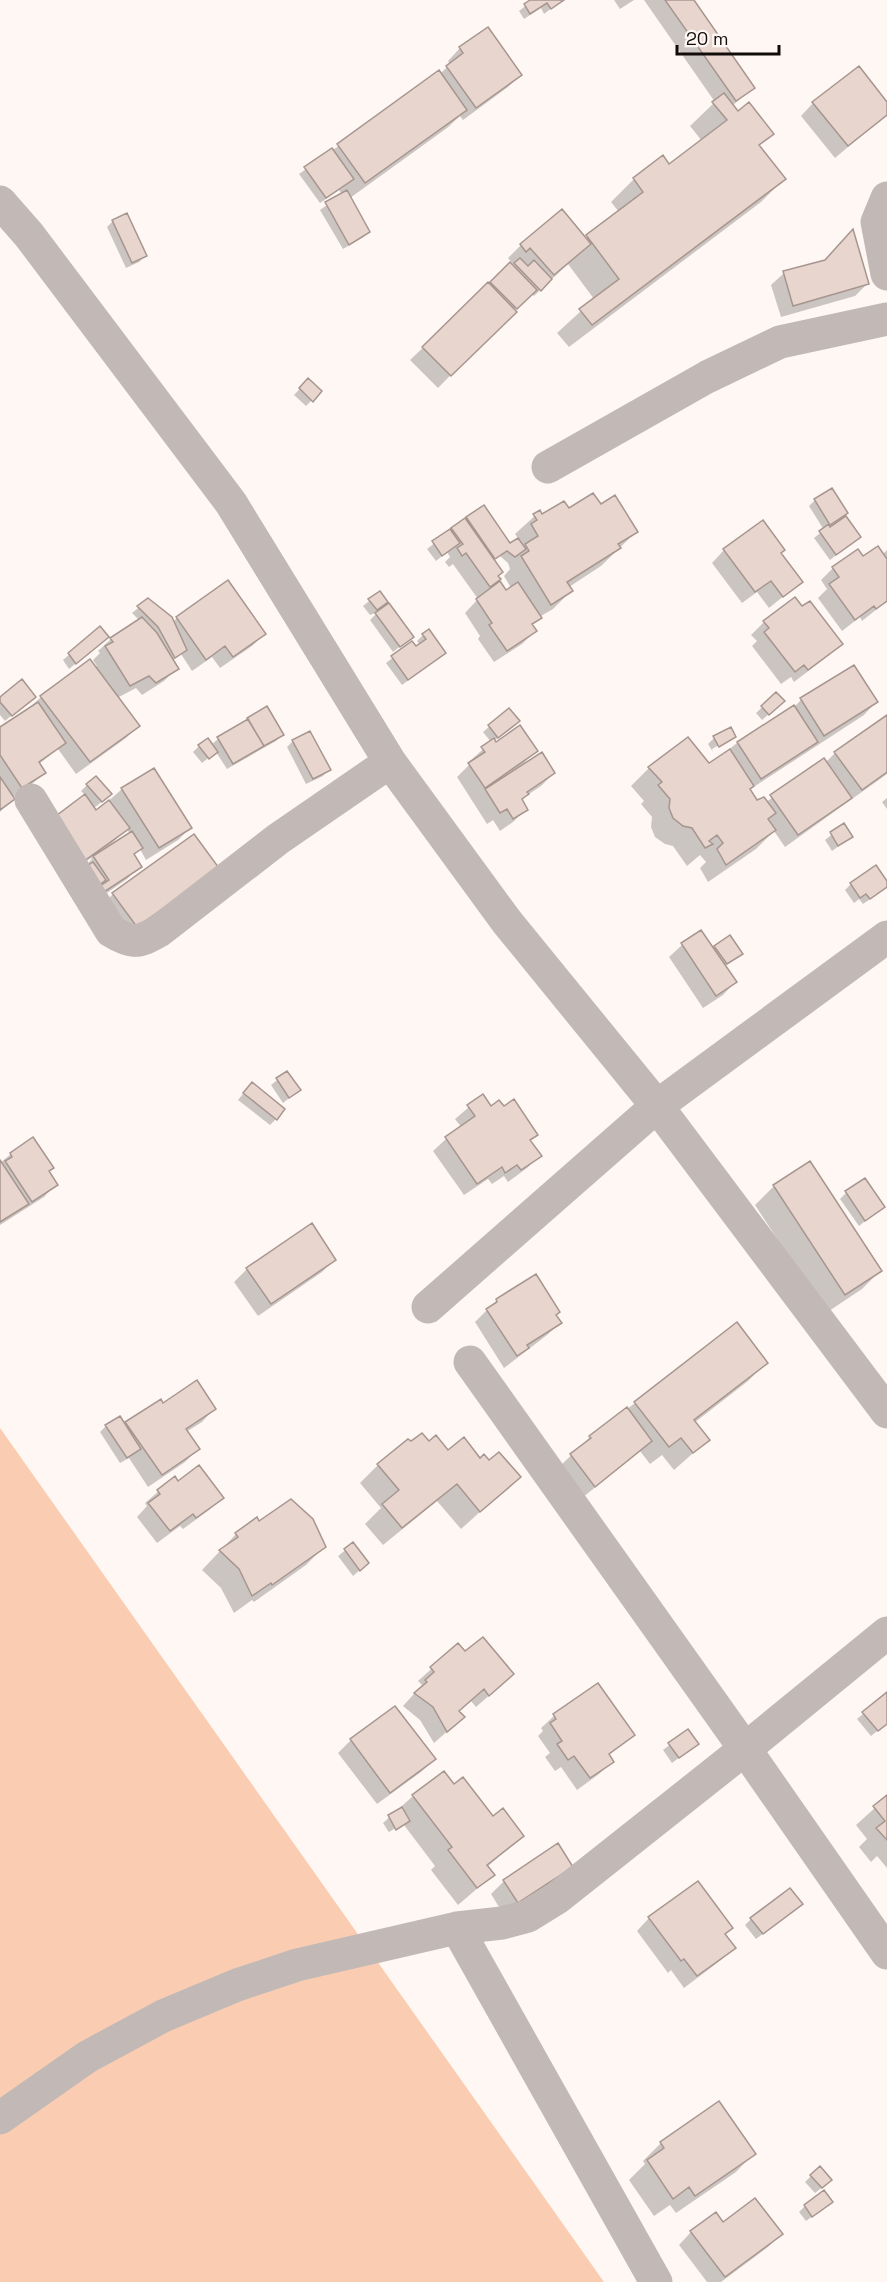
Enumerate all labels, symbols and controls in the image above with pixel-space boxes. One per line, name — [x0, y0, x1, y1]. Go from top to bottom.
scale bar — [677, 18, 779, 56]
text: 20 m — [686, 27, 729, 50]

